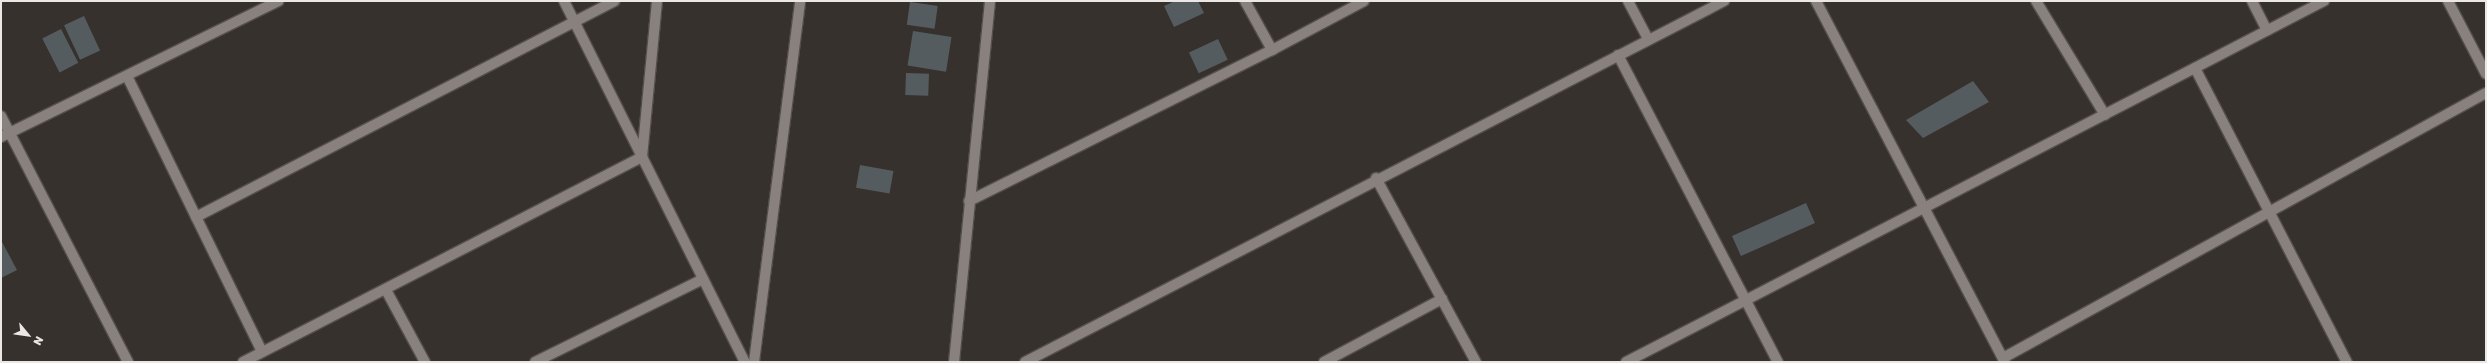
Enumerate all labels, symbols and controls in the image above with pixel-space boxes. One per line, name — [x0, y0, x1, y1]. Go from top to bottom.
north arrow — [8, 315, 48, 355]
text: N — [31, 334, 47, 348]

